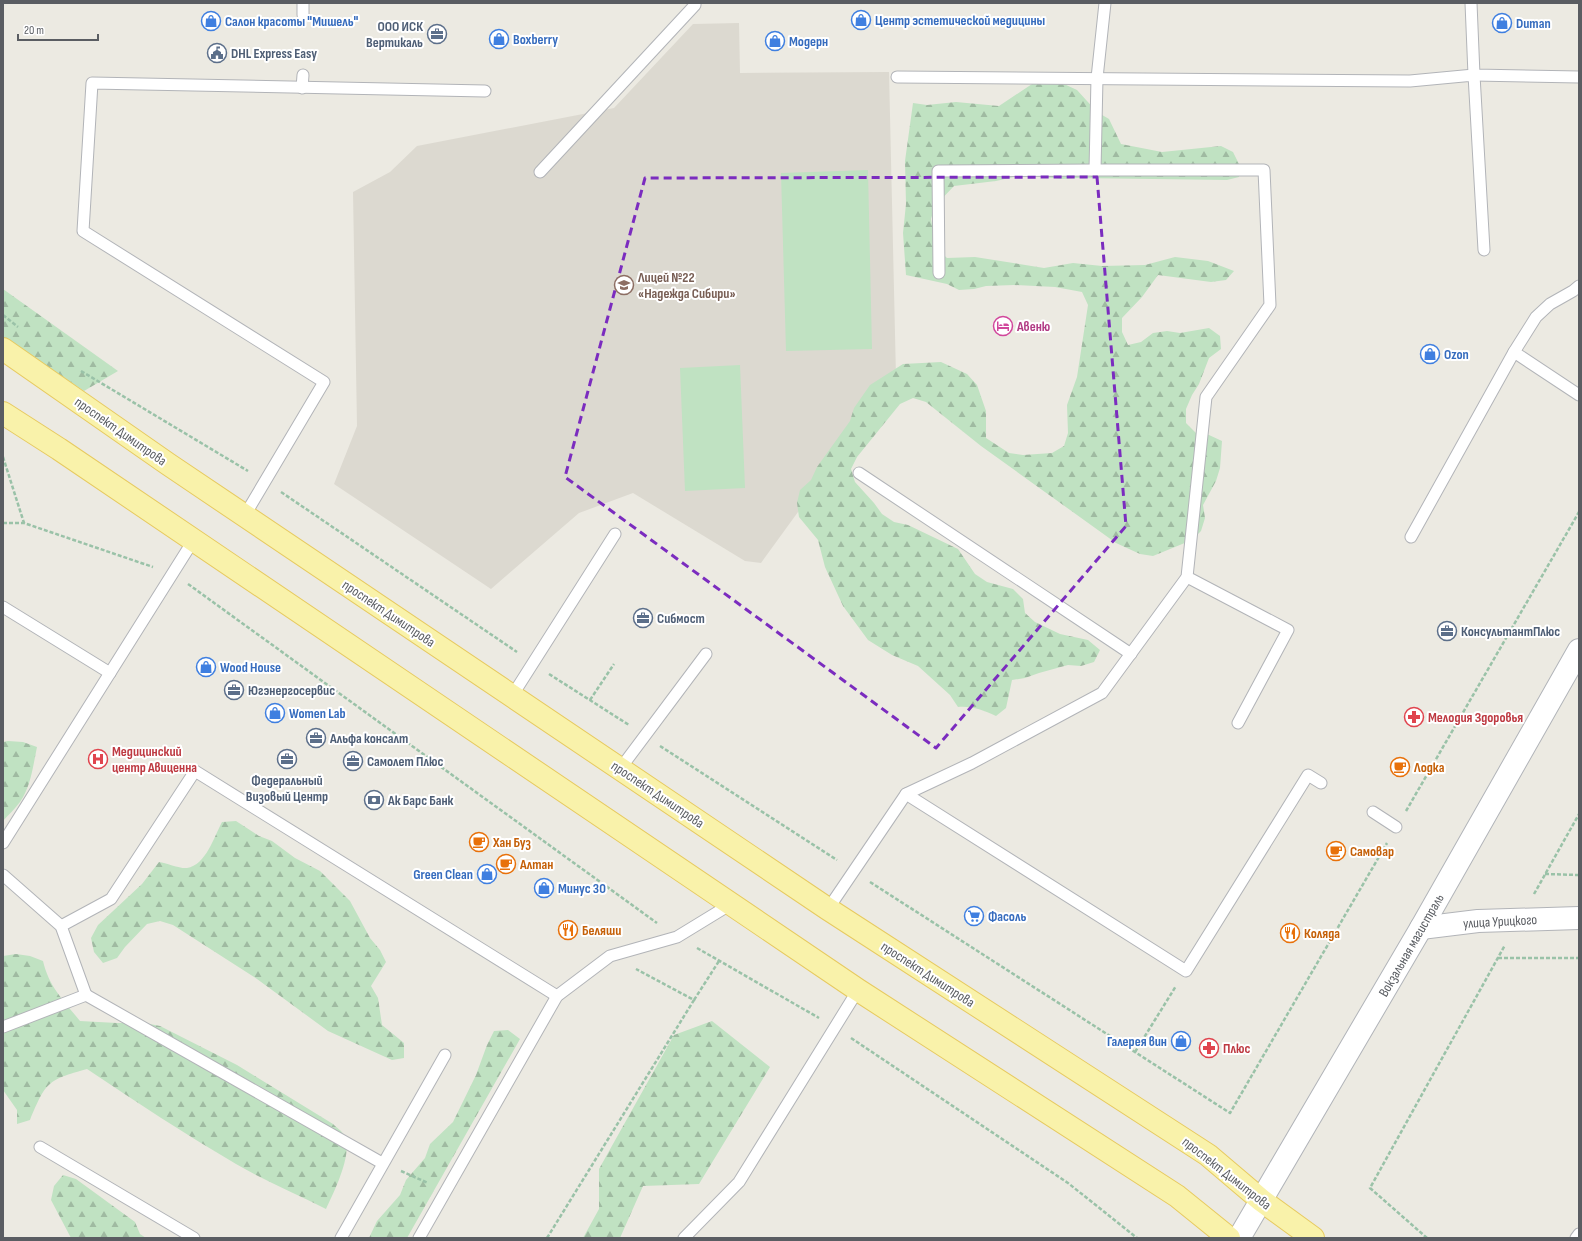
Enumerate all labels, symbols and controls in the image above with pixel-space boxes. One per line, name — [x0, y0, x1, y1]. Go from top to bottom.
shop icon: Центр эстетической медицины — [850, 9, 872, 31]
shop icon: Салон красоты "Мишель" — [200, 10, 222, 32]
place label: Центр эстетической медицины — [875, 12, 1045, 29]
shop icon: Duman — [1491, 12, 1513, 34]
place label: Салон красоты "Мишель" — [225, 13, 359, 30]
place label: Duman — [1516, 15, 1551, 32]
scale bar — [18, 16, 98, 42]
place label: ООО ИСК Вертикаль — [366, 18, 423, 51]
text: 20 m — [24, 23, 44, 38]
office icon: ООО ИСК Вертикаль — [426, 23, 448, 45]
shop icon: Boxberry — [488, 28, 510, 50]
shop icon: Модерн — [764, 30, 786, 52]
place label: Boxberry — [513, 31, 558, 48]
place label: Модерн — [789, 33, 828, 50]
public building icon: DHL Express Easy — [206, 42, 228, 64]
place label: DHL Express Easy — [231, 45, 317, 62]
place label: Лицей №22 «Надежда Сибири» — [637, 269, 736, 302]
school or university icon: Лицей №22 «Надежда Сибири» — [613, 274, 635, 296]
hotel icon: Авеню — [992, 315, 1014, 337]
place label: Авеню — [1016, 318, 1050, 335]
shop icon: Ozon — [1419, 343, 1441, 365]
place label: Ozon — [1444, 346, 1469, 363]
street label: проспект Димитрова — [72, 393, 170, 469]
street label: проспект Димитрова — [339, 576, 438, 651]
office icon: Сибмост — [632, 607, 654, 629]
place label: Сибмост — [657, 610, 705, 627]
office icon: КонсультантПлюс — [1436, 620, 1458, 642]
place label: КонсультантПлюс — [1461, 623, 1560, 640]
shop icon: Wood House — [195, 656, 217, 678]
place label: Wood House — [220, 659, 281, 676]
office icon: Югэнергосервис — [223, 679, 245, 701]
place label: Югэнергосервис — [248, 682, 335, 699]
shop icon: Women Lab — [264, 702, 286, 724]
place label: Women Lab — [289, 705, 346, 722]
pharmacy icon: Мелодия Здоровья — [1403, 706, 1425, 728]
place label: Мелодия Здоровья — [1428, 709, 1523, 726]
office icon: Альфа консалт — [305, 727, 327, 749]
place label: Альфа консалт — [329, 730, 408, 747]
place label: Медицинский центр Авиценна — [112, 743, 197, 776]
hospital icon: Медицинский центр Авиценна — [87, 748, 109, 770]
office icon: Федеральный Визовый Центр — [276, 748, 298, 770]
office icon: Самолет Плюс — [342, 750, 364, 772]
place label: Самолет Плюс — [367, 753, 443, 770]
cafe icon: Лодка — [1389, 756, 1411, 778]
street label: проспект Димитрова — [608, 757, 707, 832]
place label: Лодка — [1413, 759, 1445, 776]
place label: Федеральный Визовый Центр — [246, 772, 328, 805]
bank icon: Ак Барс Банк — [363, 789, 385, 811]
place label: Ак Барс Банк — [387, 792, 454, 809]
cafe icon: Хан Буз — [468, 831, 490, 853]
place label: Хан Буз — [492, 834, 531, 851]
cafe icon: Самовар — [1325, 840, 1347, 862]
place label: Самовар — [1350, 843, 1394, 860]
cafe icon: Алтан — [495, 853, 517, 875]
place label: Алтан — [519, 856, 553, 873]
shop icon: Green Clean — [476, 863, 498, 885]
place label: Green Clean — [413, 866, 473, 883]
shop icon: Минус 30 — [533, 877, 555, 899]
place label: Минус 30 — [558, 880, 606, 897]
street label: Вокзальная магистраль — [1375, 891, 1448, 1000]
supermarket icon: Фасоль — [963, 905, 985, 927]
place label: Фасоль — [988, 908, 1026, 925]
street label: улица Урицкого — [1462, 911, 1538, 932]
restaurant icon: Беляши — [557, 919, 579, 941]
place label: Беляши — [582, 922, 621, 939]
restaurant icon: Коляда — [1279, 922, 1301, 944]
place label: Коляда — [1304, 925, 1340, 942]
street label: проспект Димитрова — [878, 938, 978, 1011]
shop icon: Галерея вин — [1170, 1030, 1192, 1052]
place label: Галерея вин — [1107, 1033, 1167, 1050]
pharmacy icon: Плюс — [1198, 1037, 1220, 1059]
place label: Плюс — [1223, 1040, 1250, 1057]
street label: проспект Димитрова — [1179, 1133, 1275, 1213]

